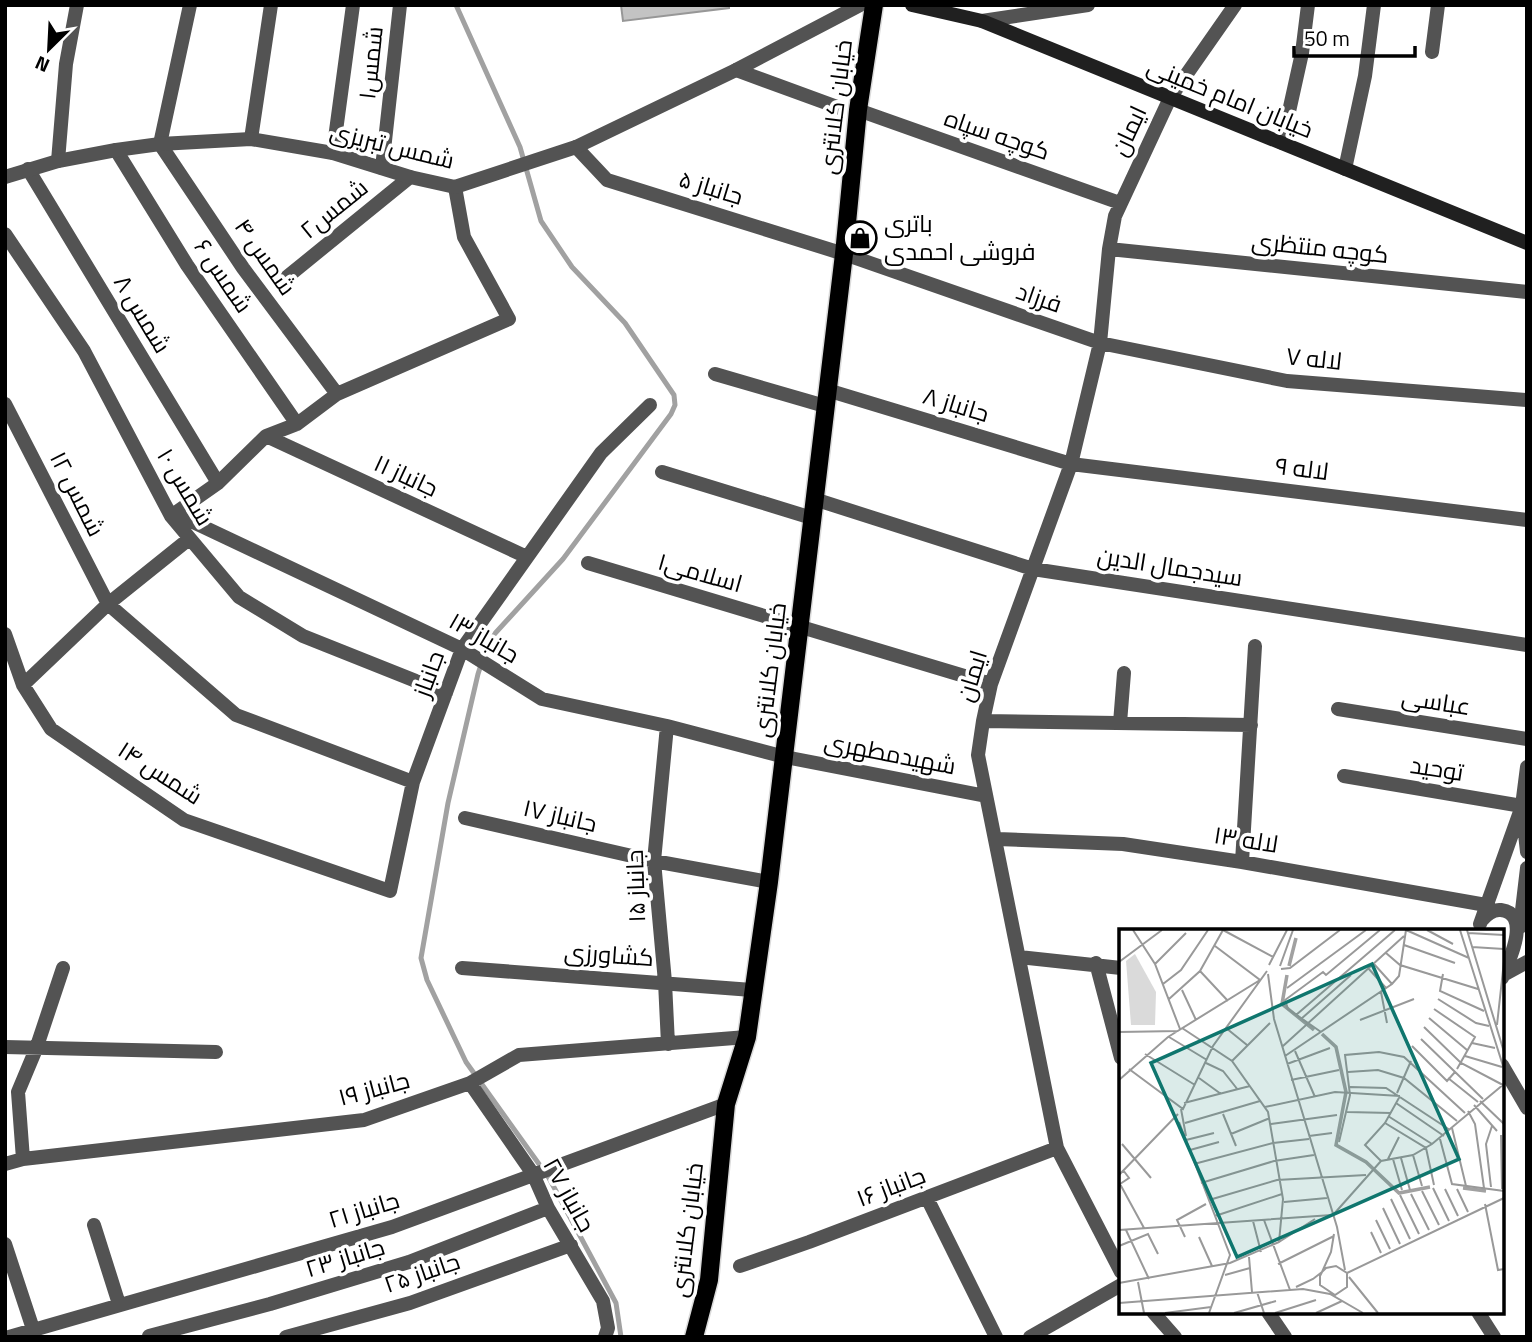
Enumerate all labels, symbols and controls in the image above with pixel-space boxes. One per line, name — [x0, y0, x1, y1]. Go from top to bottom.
north arrow — [14, 14, 84, 84]
scale bar — [1294, 14, 1415, 58]
text: 50 m — [1304, 22, 1350, 54]
street label: شمس۱ — [348, 25, 392, 101]
street label: خیابان کلانتری — [809, 37, 861, 176]
street label: خیابان امام خمینی — [1142, 47, 1319, 147]
text: N — [30, 49, 54, 81]
street label: کوچه سپاه — [940, 99, 1055, 169]
street label: ایمان — [1101, 99, 1155, 162]
street label: شمس تبریزی — [326, 112, 458, 178]
street label: جانباز ۵ — [675, 160, 748, 214]
street label: شمس۲ — [291, 169, 375, 247]
place label: باتری فروشی احمدی — [884, 205, 1036, 269]
street label: شمس ۴ — [226, 210, 306, 302]
shop icon: باتری فروشی احمدی — [841, 219, 879, 257]
street label: کوچه منتظری — [1250, 222, 1390, 272]
street label: شمس ۶ — [186, 231, 262, 320]
street label: شمس ۸ — [105, 267, 180, 360]
street label: فرزاد — [1012, 273, 1067, 322]
street label: لاله ۷ — [1284, 337, 1344, 379]
street label: جانباز ۸ — [919, 377, 994, 431]
street label: شمس ۱۰ — [149, 441, 223, 532]
street label: شمس ۱۲ — [41, 445, 115, 542]
street label: جانباز ۱۱ — [368, 445, 445, 506]
street label: لاله ۹ — [1273, 447, 1331, 489]
street label: سیدجمال الدین — [1095, 537, 1245, 595]
street label: اسلامی۱ — [654, 543, 747, 601]
street label: خیابان کلانتری — [743, 600, 795, 739]
street label: جانباز ۱۳ — [443, 602, 526, 672]
street label: جانباز — [402, 645, 453, 704]
street label: ایمان — [946, 646, 996, 706]
street label: عباسی — [1399, 678, 1473, 724]
street label: شهیدمطهری — [821, 723, 959, 783]
street label: شمس ۱۴ — [111, 731, 210, 813]
street label: توحید — [1408, 746, 1467, 790]
street label: جانباز ۱۷ — [520, 789, 601, 841]
street label: لاله ۱۳ — [1211, 816, 1281, 862]
street label: جانباز ۱۵ — [616, 849, 654, 923]
inset map — [1119, 929, 1504, 1314]
street label: کشاورزی — [563, 933, 655, 975]
street label: جانباز ۱۹ — [334, 1061, 413, 1115]
street label: جانباز ۲۷ — [535, 1151, 605, 1238]
street label: جانباز ۱۶ — [851, 1156, 930, 1216]
street label: خیابان کلانتری — [660, 1160, 712, 1299]
street label: جانباز ۲۱ — [324, 1181, 404, 1237]
street label: جانباز ۲۳ — [301, 1228, 389, 1286]
street label: جانباز ۲۵ — [379, 1242, 465, 1302]

